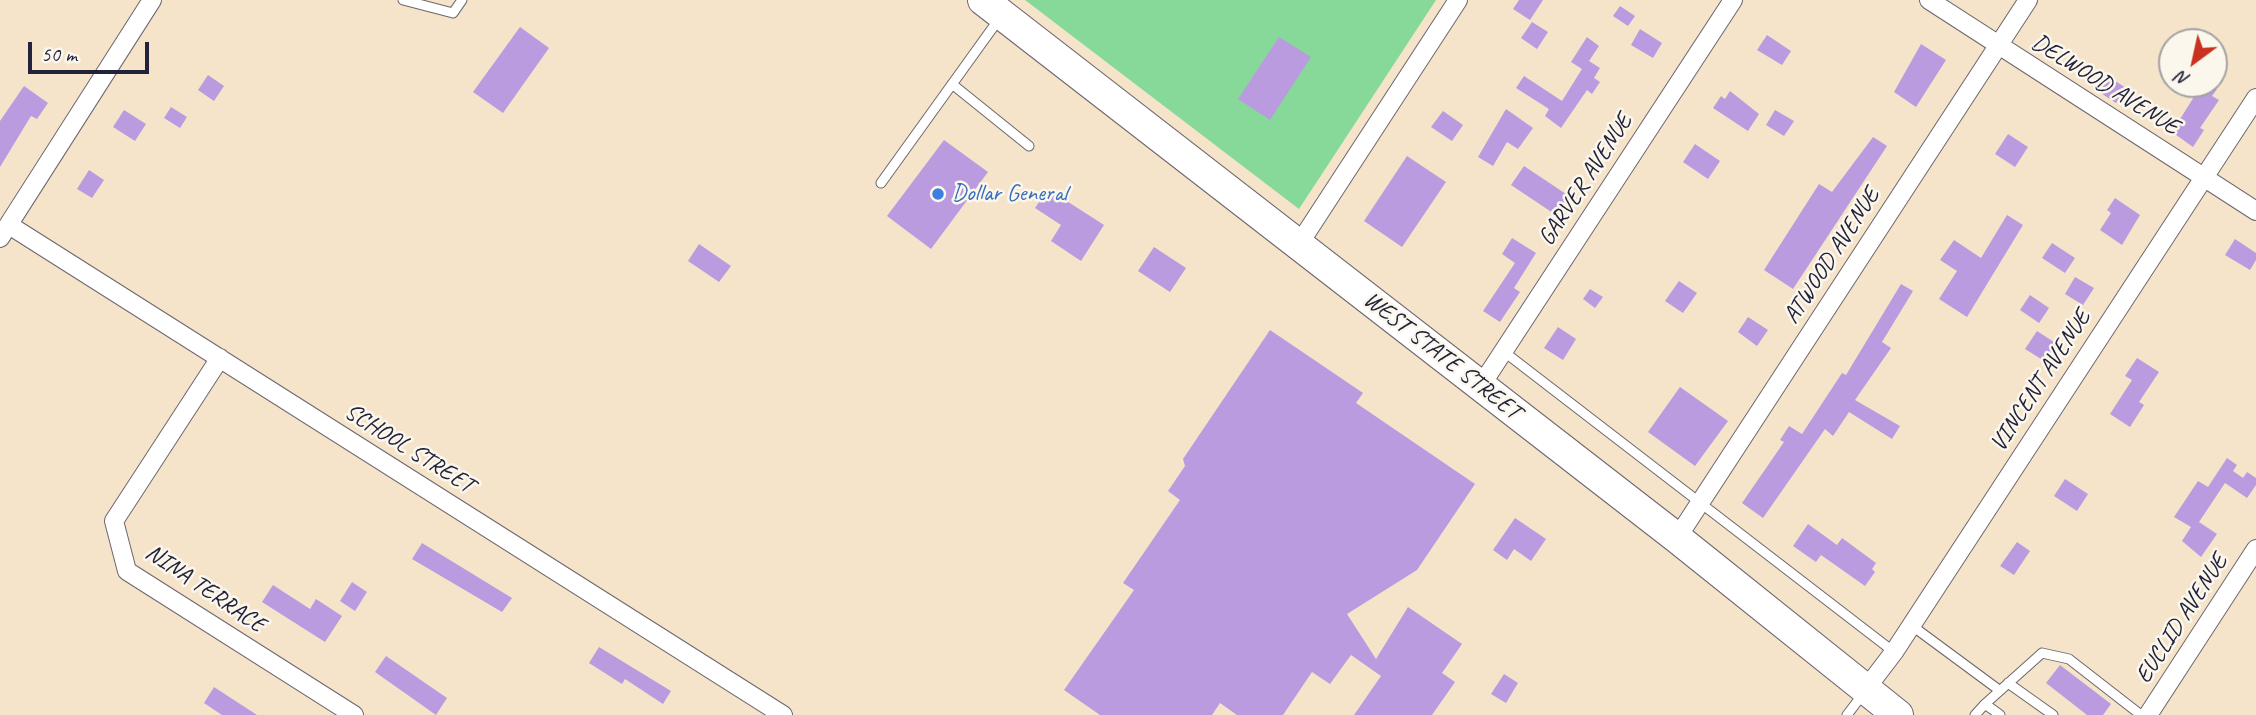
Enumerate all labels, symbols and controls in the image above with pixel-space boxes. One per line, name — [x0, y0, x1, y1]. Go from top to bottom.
scale bar — [32, 28, 152, 72]
street label: DELWOOD AVENUE — [2026, 28, 2184, 142]
north arrow — [2158, 28, 2228, 98]
text: 50 m — [41, 41, 77, 67]
street label: GARVER AVENUE — [1533, 109, 1639, 251]
place label: Dollar General — [952, 180, 1067, 208]
street label: ATWOOD AVENUE — [1778, 183, 1886, 329]
marker: Dollar General — [930, 186, 946, 202]
street label: WEST STATE STREET — [1358, 286, 1526, 426]
street label: VINCENT AVENUE — [1985, 305, 2097, 457]
street label: SCHOOL STREET — [339, 398, 479, 500]
street label: NINA TERRACE — [140, 538, 270, 640]
street label: EUCLID AVENUE — [2130, 549, 2234, 689]

